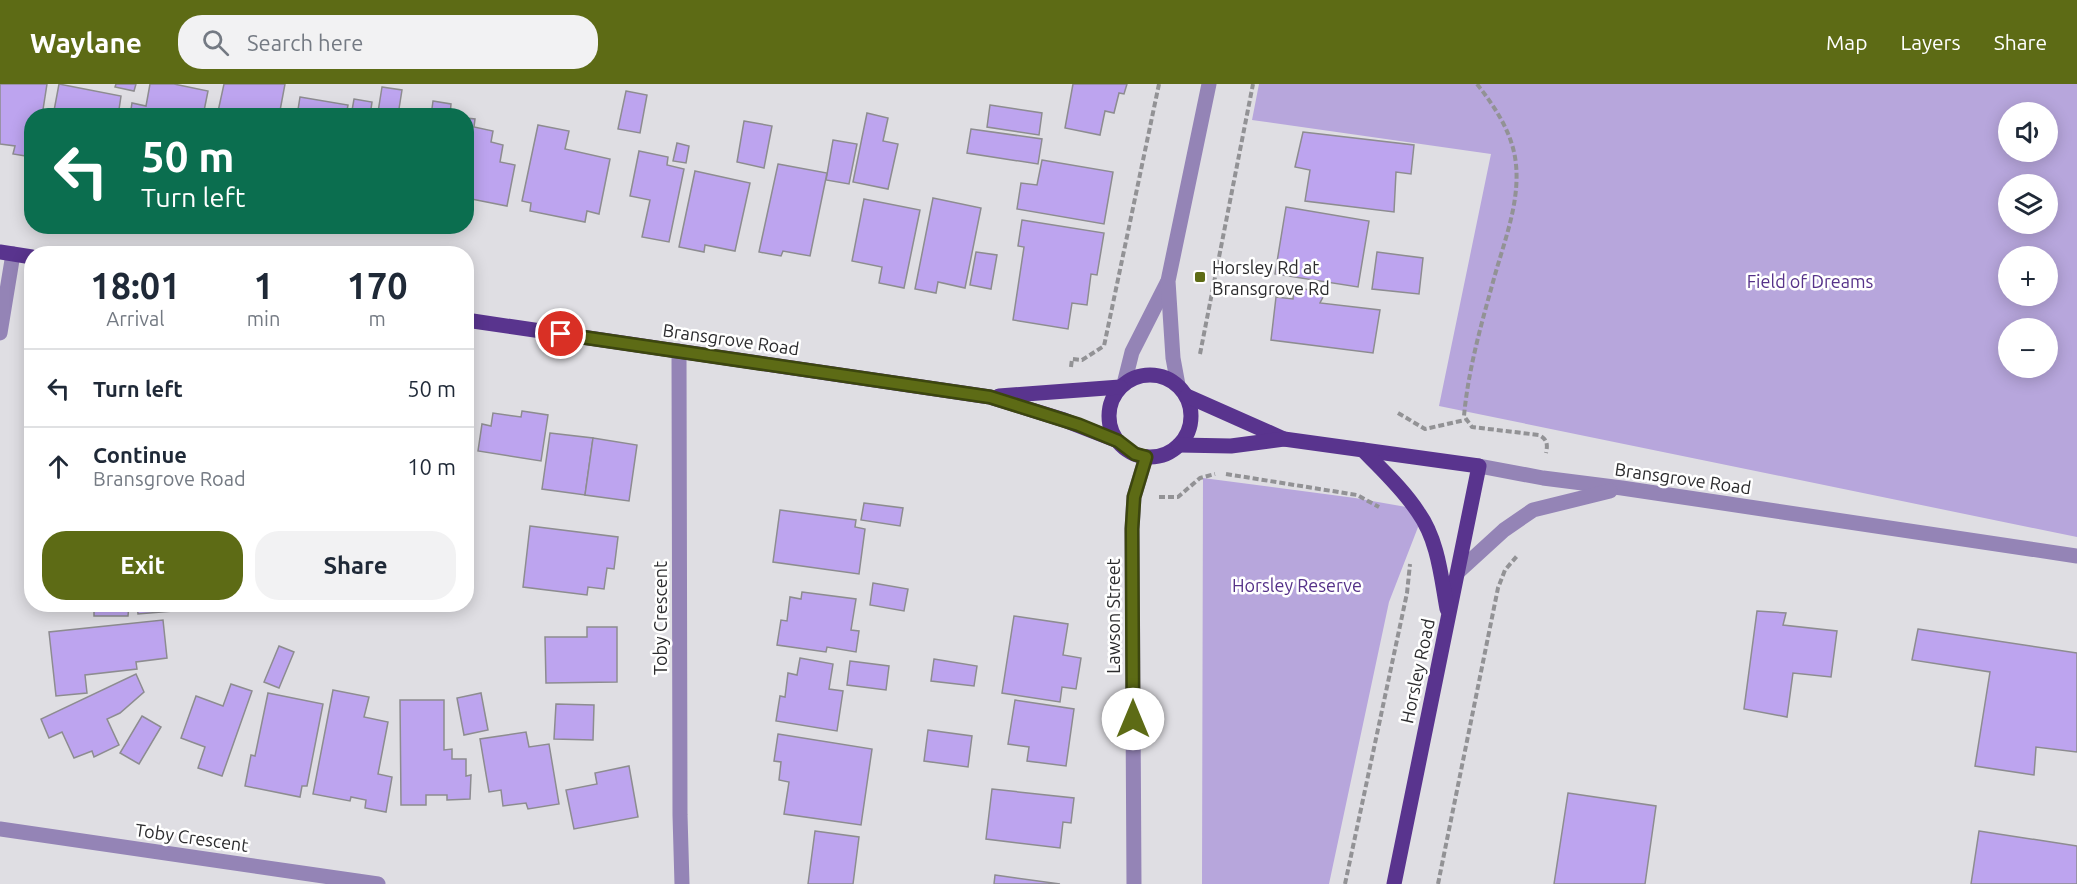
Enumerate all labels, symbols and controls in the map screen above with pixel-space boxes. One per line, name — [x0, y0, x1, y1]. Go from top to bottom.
search box — [178, 15, 598, 69]
icon: search — [199, 26, 232, 59]
text: Waylane — [30, 27, 142, 58]
text: Search here — [247, 30, 363, 55]
text: Map — [1826, 30, 1867, 54]
text: Layers — [1900, 30, 1961, 54]
text: Share — [1994, 30, 2047, 54]
map controls — [1998, 102, 2058, 378]
button: sound — [1998, 102, 2058, 162]
icon: left — [42, 132, 120, 210]
text: 50 m — [141, 133, 235, 180]
button: layers — [1998, 174, 2058, 234]
text: Turn left — [141, 182, 245, 212]
button: + — [1998, 246, 2058, 306]
place label: Horsley Rd at Bransgrove Rd — [1212, 257, 1330, 298]
text: 18:01 — [90, 265, 180, 306]
text: 1 — [253, 265, 274, 306]
text: 170 — [347, 265, 408, 306]
marker: Horsley Rd at Bransgrove Rd — [1193, 270, 1207, 284]
park label: Field of Dreams — [1747, 271, 1874, 291]
text: Arrival — [106, 307, 165, 330]
text: min — [247, 307, 280, 330]
text: m — [369, 307, 386, 330]
pin — [535, 308, 586, 359]
icon: arrive — [544, 317, 577, 350]
button: − — [1998, 318, 2058, 378]
street label: Bransgrove Road — [662, 320, 800, 358]
icon: left — [42, 372, 75, 405]
text: Turn left — [93, 376, 183, 401]
text: 50 m — [407, 376, 456, 401]
text: Continue — [93, 442, 187, 467]
icon: ahead — [42, 450, 75, 483]
text: 10 m — [407, 454, 456, 479]
street label: Bransgrove Road — [1614, 459, 1752, 497]
text: Bransgrove Road — [93, 467, 246, 490]
button: Exit — [42, 531, 243, 600]
button: Share — [255, 531, 456, 600]
street label: Lawson Street — [1103, 558, 1123, 674]
street label: Toby Crescent — [650, 561, 670, 675]
park label: Horsley Reserve — [1232, 575, 1362, 595]
street label: Horsley Road — [1396, 617, 1438, 725]
position arrow — [1101, 687, 1165, 751]
street label: Toby Crescent — [134, 819, 250, 855]

